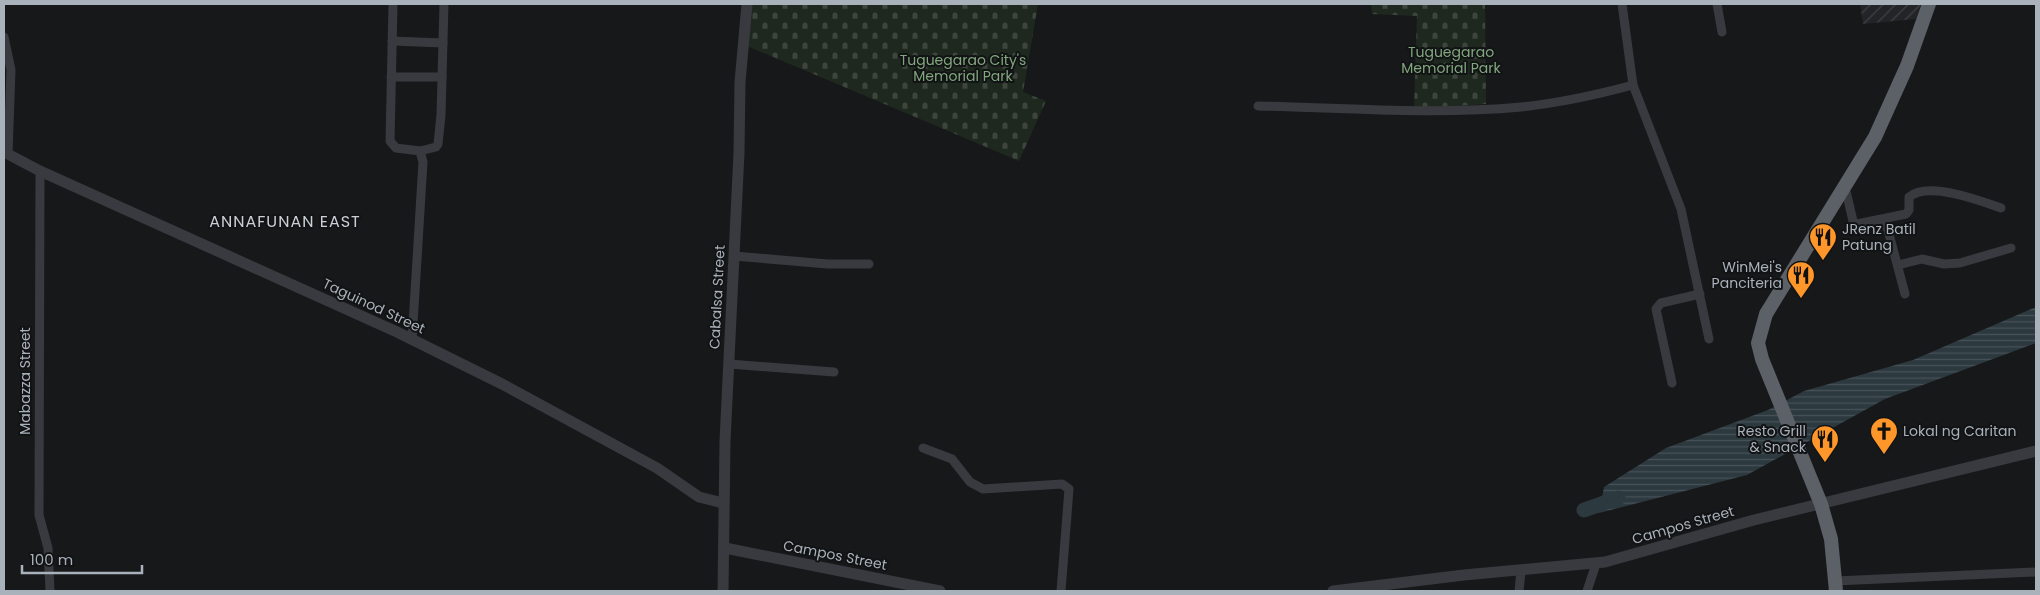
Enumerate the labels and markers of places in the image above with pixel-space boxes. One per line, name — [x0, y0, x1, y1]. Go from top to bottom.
place label: JRenz Batil Patung — [1842, 219, 1916, 255]
restaurant icon: JRenz Batil Patung — [1808, 222, 1838, 261]
place label: WinMei's Panciteria — [1712, 257, 1782, 293]
restaurant icon: WinMei's Panciteria — [1786, 260, 1816, 299]
church icon: Lokal ng Caritan — [1869, 416, 1899, 455]
place label: Resto Grill & Snack — [1737, 421, 1807, 457]
place label: Lokal ng Caritan — [1903, 421, 2016, 441]
restaurant icon: Resto Grill & Snack — [1810, 424, 1840, 463]

